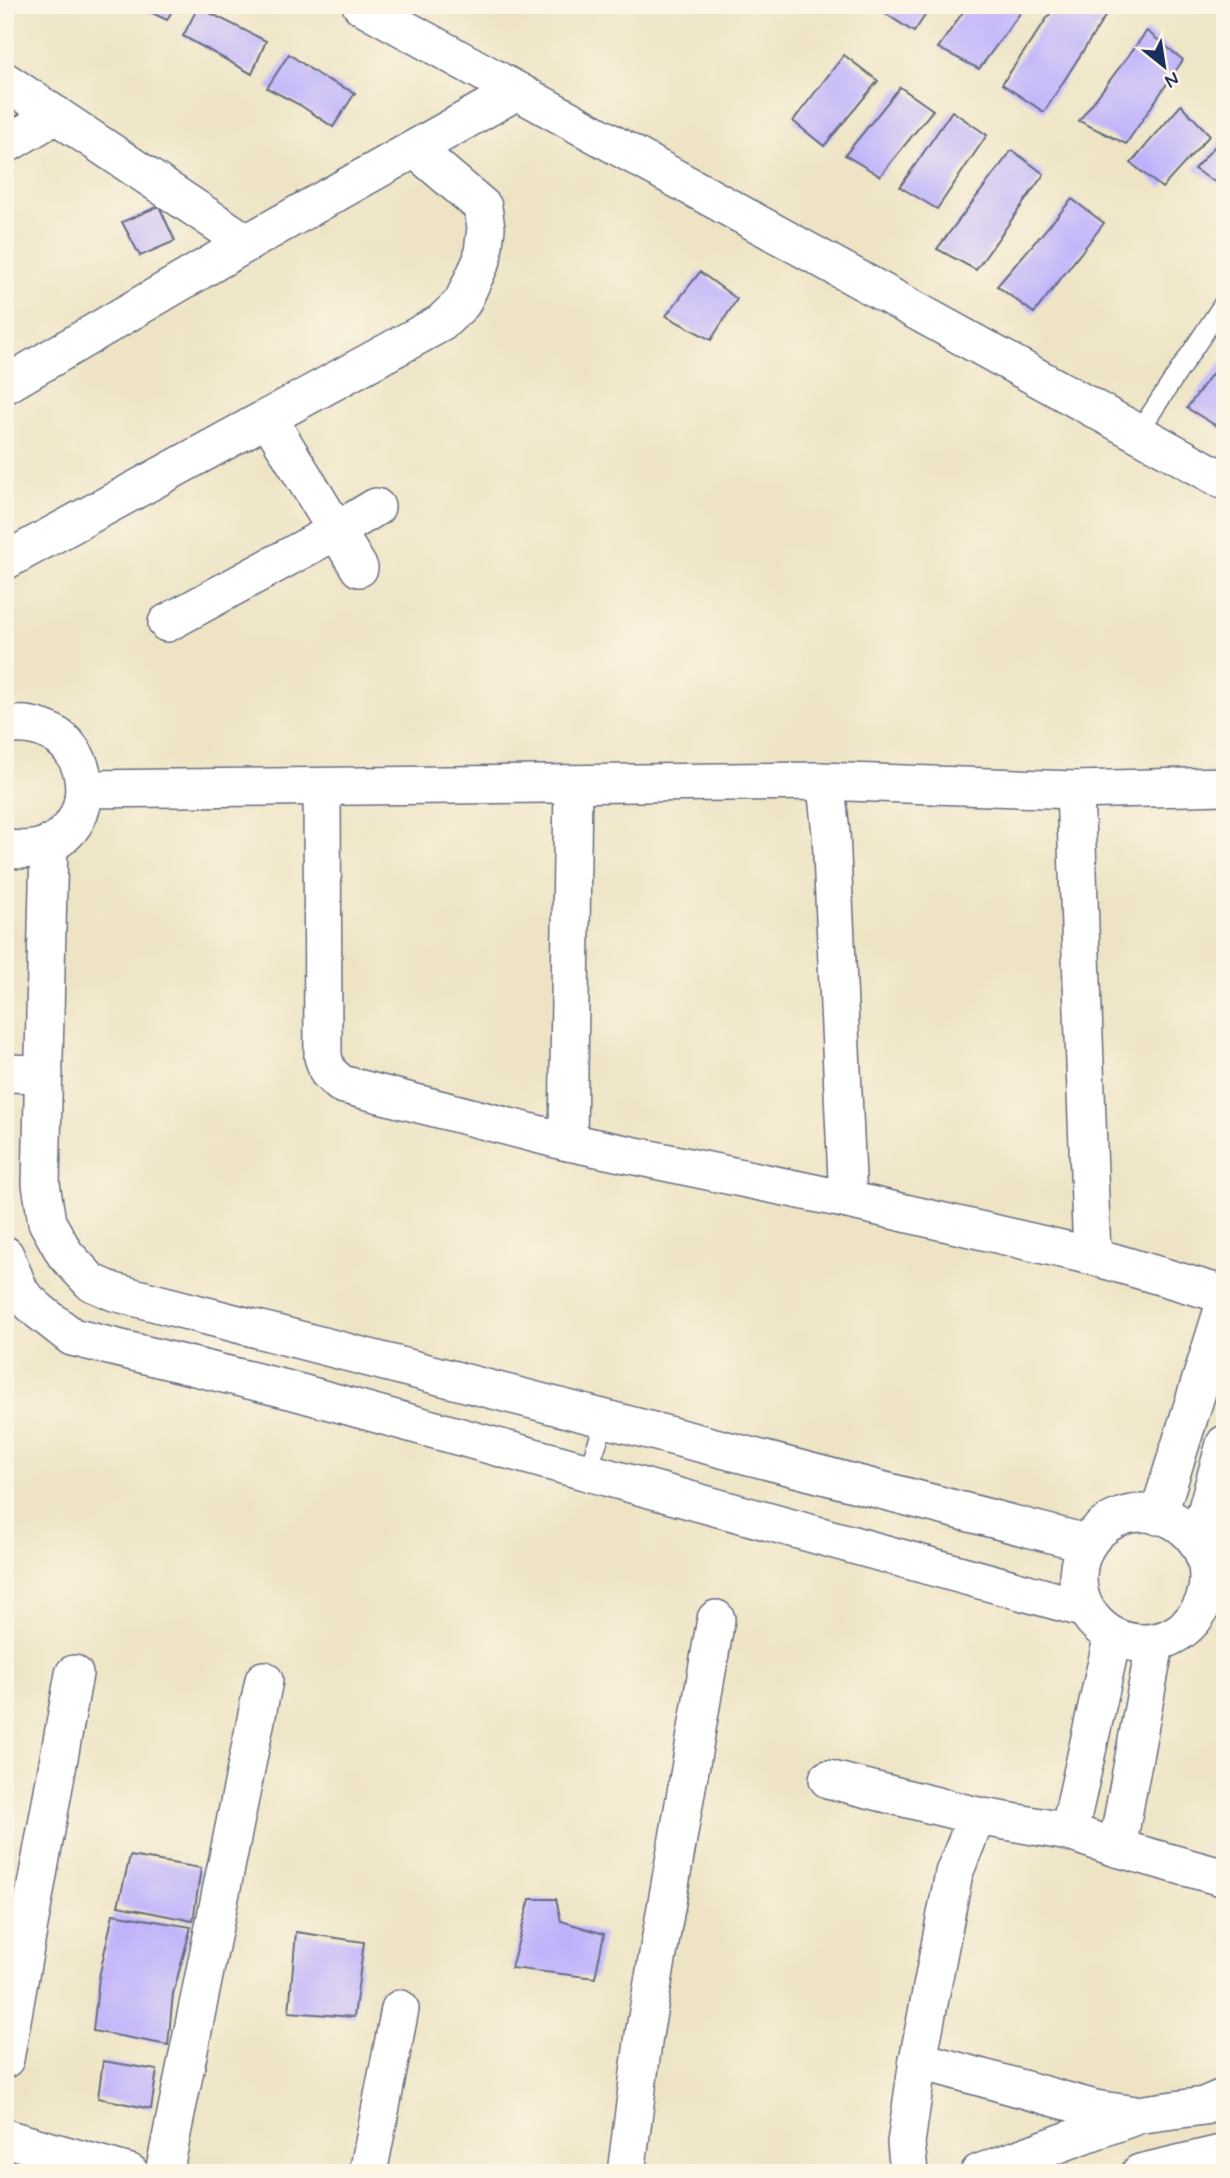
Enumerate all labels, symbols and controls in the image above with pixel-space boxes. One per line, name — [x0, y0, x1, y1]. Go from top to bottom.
north arrow — [1128, 32, 1198, 102]
text: N — [1160, 65, 1183, 93]

